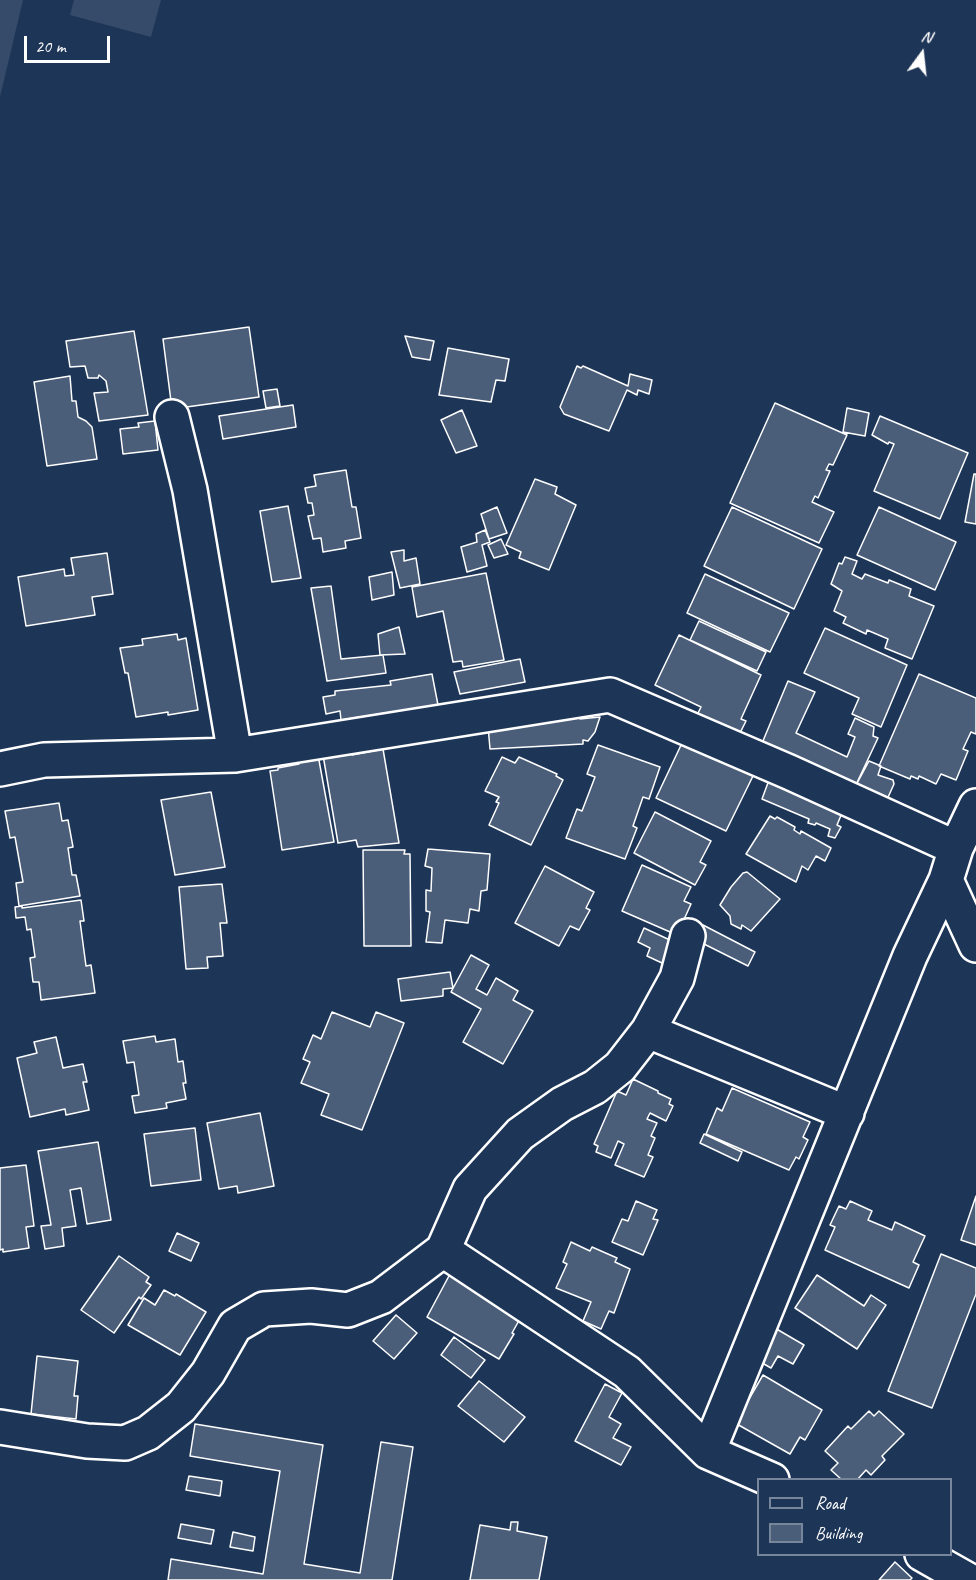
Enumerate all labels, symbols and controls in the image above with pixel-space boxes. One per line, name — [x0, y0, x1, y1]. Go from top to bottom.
scale bar — [27, 24, 112, 62]
north arrow — [892, 24, 952, 84]
text: N — [919, 26, 934, 48]
text: 20 m — [35, 35, 66, 57]
legend — [757, 1478, 952, 1556]
text: Road — [815, 1492, 845, 1514]
text: Building — [815, 1522, 862, 1544]

